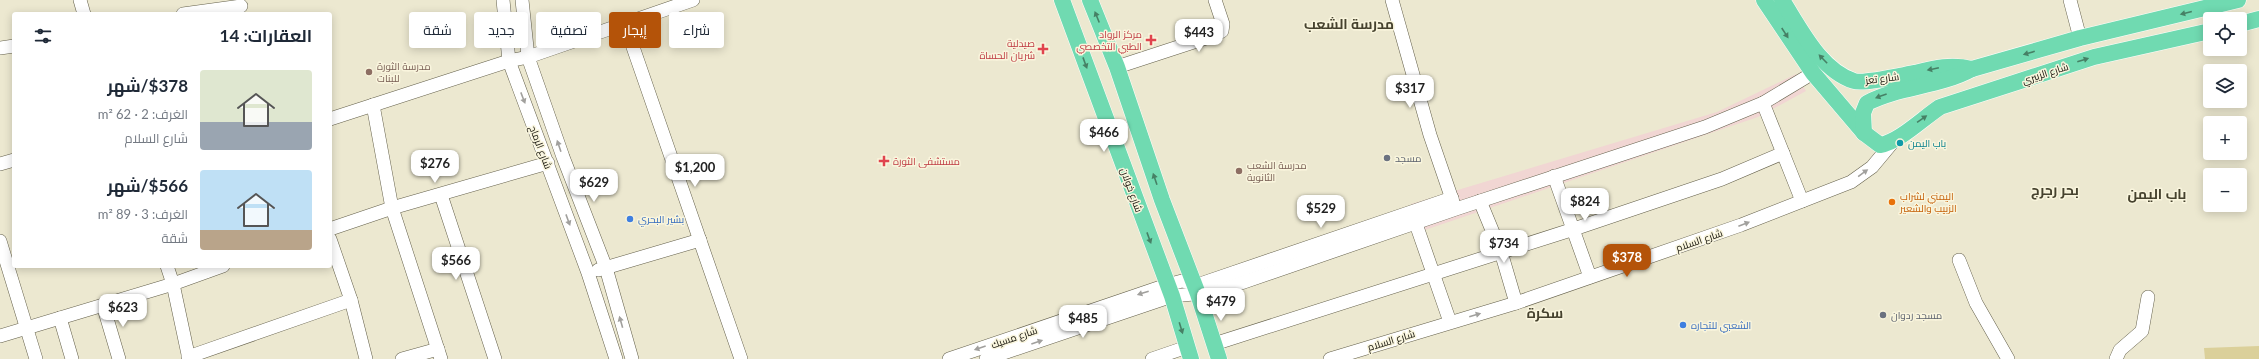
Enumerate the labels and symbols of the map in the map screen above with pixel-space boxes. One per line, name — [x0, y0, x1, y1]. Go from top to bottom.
one-way arrow — [2180, 10, 2192, 16]
one-way arrow — [1094, 11, 1100, 22]
district label: مدرسة الشعب — [1304, 15, 1394, 32]
pin: $443 — [1175, 19, 1223, 53]
one-way arrow — [1782, 27, 1789, 39]
place label: مركز الرواد الطبي التخصصي — [1076, 28, 1142, 54]
marker: مركز الرواد الطبي التخصصي — [1145, 34, 1157, 46]
place label: صيدلية شريان الحساة — [979, 37, 1035, 62]
marker: صيدلية شريان الحساة — [1038, 44, 1048, 54]
one-way arrow — [2022, 50, 2034, 56]
one-way arrow — [1819, 54, 1828, 64]
one-way arrow — [1083, 57, 1089, 69]
one-way arrow — [2077, 57, 2089, 63]
place label: مدرسة الثورة للبنات — [377, 60, 431, 84]
street label: شارع الزبيري — [2020, 60, 2070, 88]
one-way arrow — [1927, 66, 1939, 72]
marker: مدرسة الثورة للبنات — [364, 67, 374, 77]
street label: شارع تعز — [1863, 70, 1900, 87]
pin: $317 — [1386, 75, 1434, 109]
one-way arrow — [520, 92, 526, 104]
one-way arrow — [1875, 94, 1887, 100]
one-way arrow — [1917, 115, 1927, 123]
pin: $466 — [1080, 119, 1128, 153]
street label: شارع الرماح — [526, 124, 555, 171]
place label: باب اليمن — [1908, 137, 1946, 150]
marker: باب اليمن — [1895, 138, 1905, 148]
one-way arrow — [556, 140, 562, 152]
pin: $276 — [411, 150, 459, 184]
place label: مسجد — [1395, 152, 1421, 164]
marker: مسجد — [1382, 153, 1392, 163]
pin: $1,200 — [662, 154, 728, 188]
marker: مستشفى الثورة — [878, 155, 890, 167]
place label: مستشفى الثورة — [893, 155, 960, 168]
place label: مدرسة الشعب الثانوية — [1247, 159, 1307, 183]
street label: شارع خولان — [1117, 166, 1146, 214]
marker: مدرسة الشعب الثانوية — [1234, 166, 1244, 176]
pin: $629 — [570, 169, 618, 203]
one-way arrow — [1858, 169, 1868, 177]
one-way arrow — [1152, 172, 1158, 184]
district label: بحر رجرج — [2031, 181, 2079, 200]
district label: باب اليمن — [2128, 185, 2186, 203]
pin: $824 — [1561, 188, 1609, 222]
place label: اليمني لشراب الزبيب والشعير — [1899, 190, 1957, 214]
pin: $529 — [1297, 195, 1345, 229]
marker: اليمني لشراب الزبيب والشعير — [1887, 197, 1897, 207]
place label: بشير البحري — [638, 213, 684, 227]
one-way arrow — [566, 214, 572, 226]
marker: بشير البحري — [625, 214, 635, 224]
one-way arrow — [1738, 221, 1750, 227]
street label: شارع السلام — [1674, 226, 1725, 256]
pin: $734 — [1480, 230, 1528, 264]
one-way arrow — [1147, 232, 1153, 244]
pin: $378 — [1603, 244, 1651, 278]
pin: $566 — [432, 247, 480, 281]
pin: $479 — [1197, 288, 1245, 322]
one-way arrow — [1136, 290, 1148, 296]
pin: $623 — [99, 294, 147, 328]
district label: سكرة — [1527, 304, 1563, 322]
pin: $485 — [1059, 305, 1107, 339]
place label: مسجد ردوان — [1891, 309, 1942, 322]
marker: مسجد ردوان — [1878, 310, 1888, 320]
one-way arrow — [1468, 311, 1481, 317]
one-way arrow — [618, 315, 624, 327]
place label: الشعبي للتجاره — [1691, 319, 1751, 333]
marker: الشعبي للتجاره — [1678, 320, 1688, 330]
one-way arrow — [1178, 322, 1184, 334]
street label: شارع مسيك — [989, 324, 1039, 351]
street label: شارع السلام — [1366, 327, 1417, 355]
one-way arrow — [1031, 338, 1043, 344]
one-way arrow — [973, 346, 985, 352]

